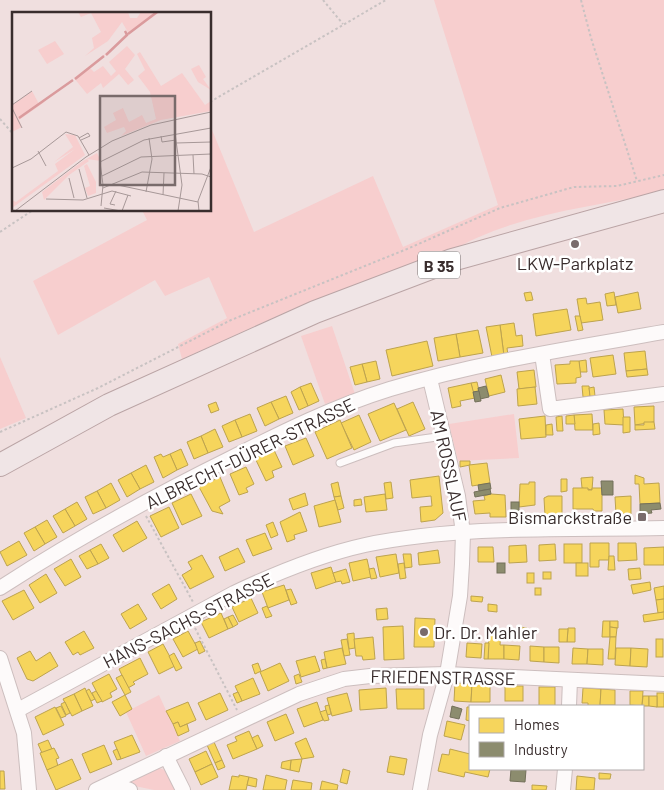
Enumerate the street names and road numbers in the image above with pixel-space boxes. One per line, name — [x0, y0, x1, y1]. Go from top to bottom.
road number: B 35 — [418, 252, 460, 278]
street label: ALBRECHT-DÜRER-STRASSE — [142, 393, 358, 513]
street label: AM ROSSLAUF — [426, 408, 472, 524]
street label: HANS-SACHS-STRASSE — [99, 567, 277, 673]
street label: FRIEDENSTRASSE — [370, 665, 516, 689]

